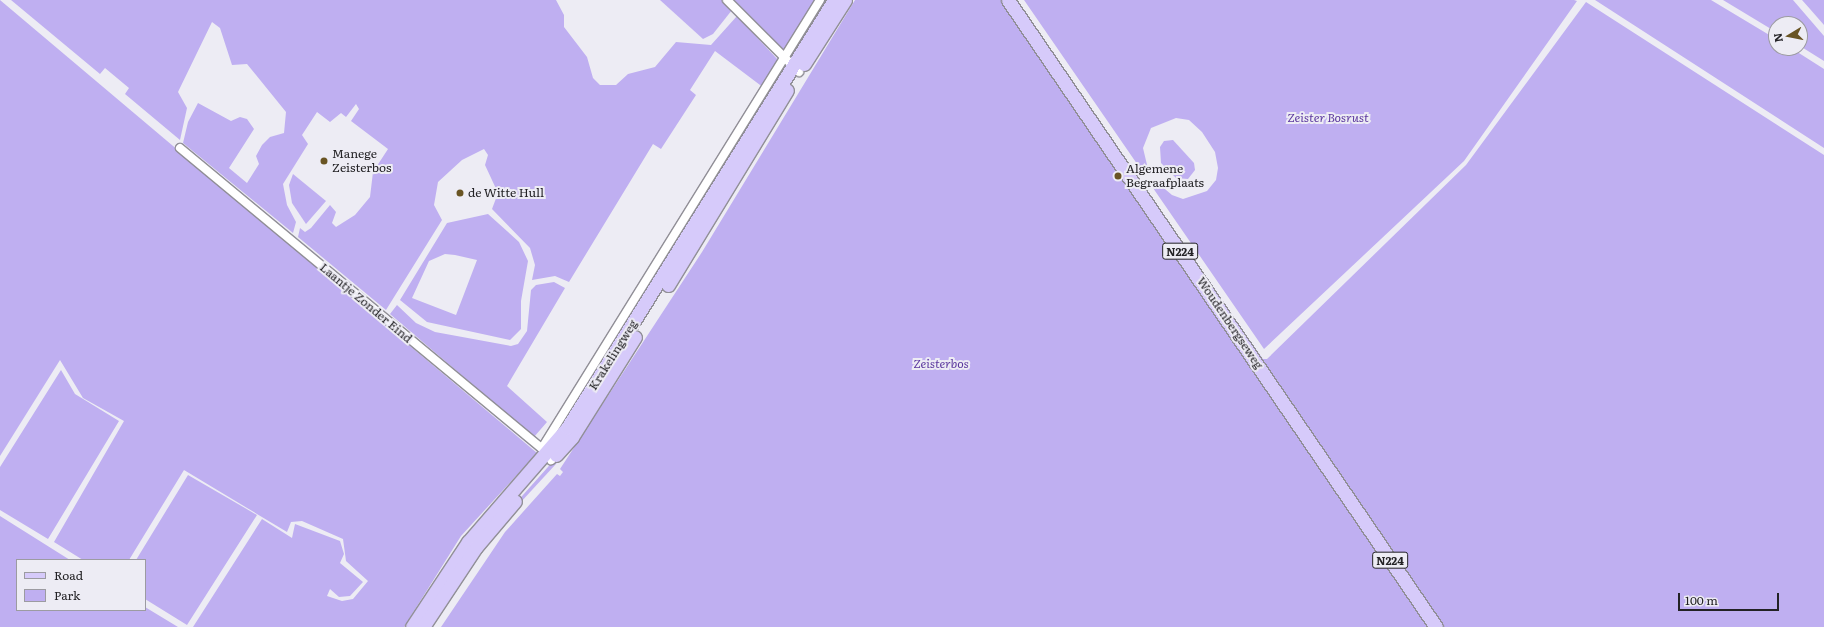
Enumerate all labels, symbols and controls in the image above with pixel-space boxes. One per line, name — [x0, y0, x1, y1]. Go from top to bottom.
north arrow — [1768, 16, 1808, 56]
text: N — [1768, 32, 1786, 44]
park label: Zeister Bosrust — [1287, 111, 1369, 125]
place label: Manege Zeisterbos — [332, 147, 391, 175]
marker: Manege Zeisterbos — [319, 156, 329, 166]
place label: Algemene Begraafplaats — [1126, 162, 1204, 190]
marker: Algemene Begraafplaats — [1113, 171, 1123, 181]
place label: de Witte Hull — [468, 186, 544, 200]
marker: de Witte Hull — [455, 188, 465, 198]
road number: N224 — [1162, 242, 1198, 260]
street label: Laantje Zonder Eind — [317, 260, 415, 346]
street label: Woudenbergseweg — [1194, 274, 1266, 372]
street label: Krakelingweg — [586, 317, 640, 393]
park label: Zeisterbos — [913, 357, 969, 371]
road number: N224 — [1372, 551, 1408, 569]
legend — [16, 559, 146, 611]
text: Road — [54, 566, 83, 584]
scale bar — [1680, 585, 1781, 611]
text: Park — [54, 586, 80, 604]
text: 100 m — [1685, 591, 1718, 609]

